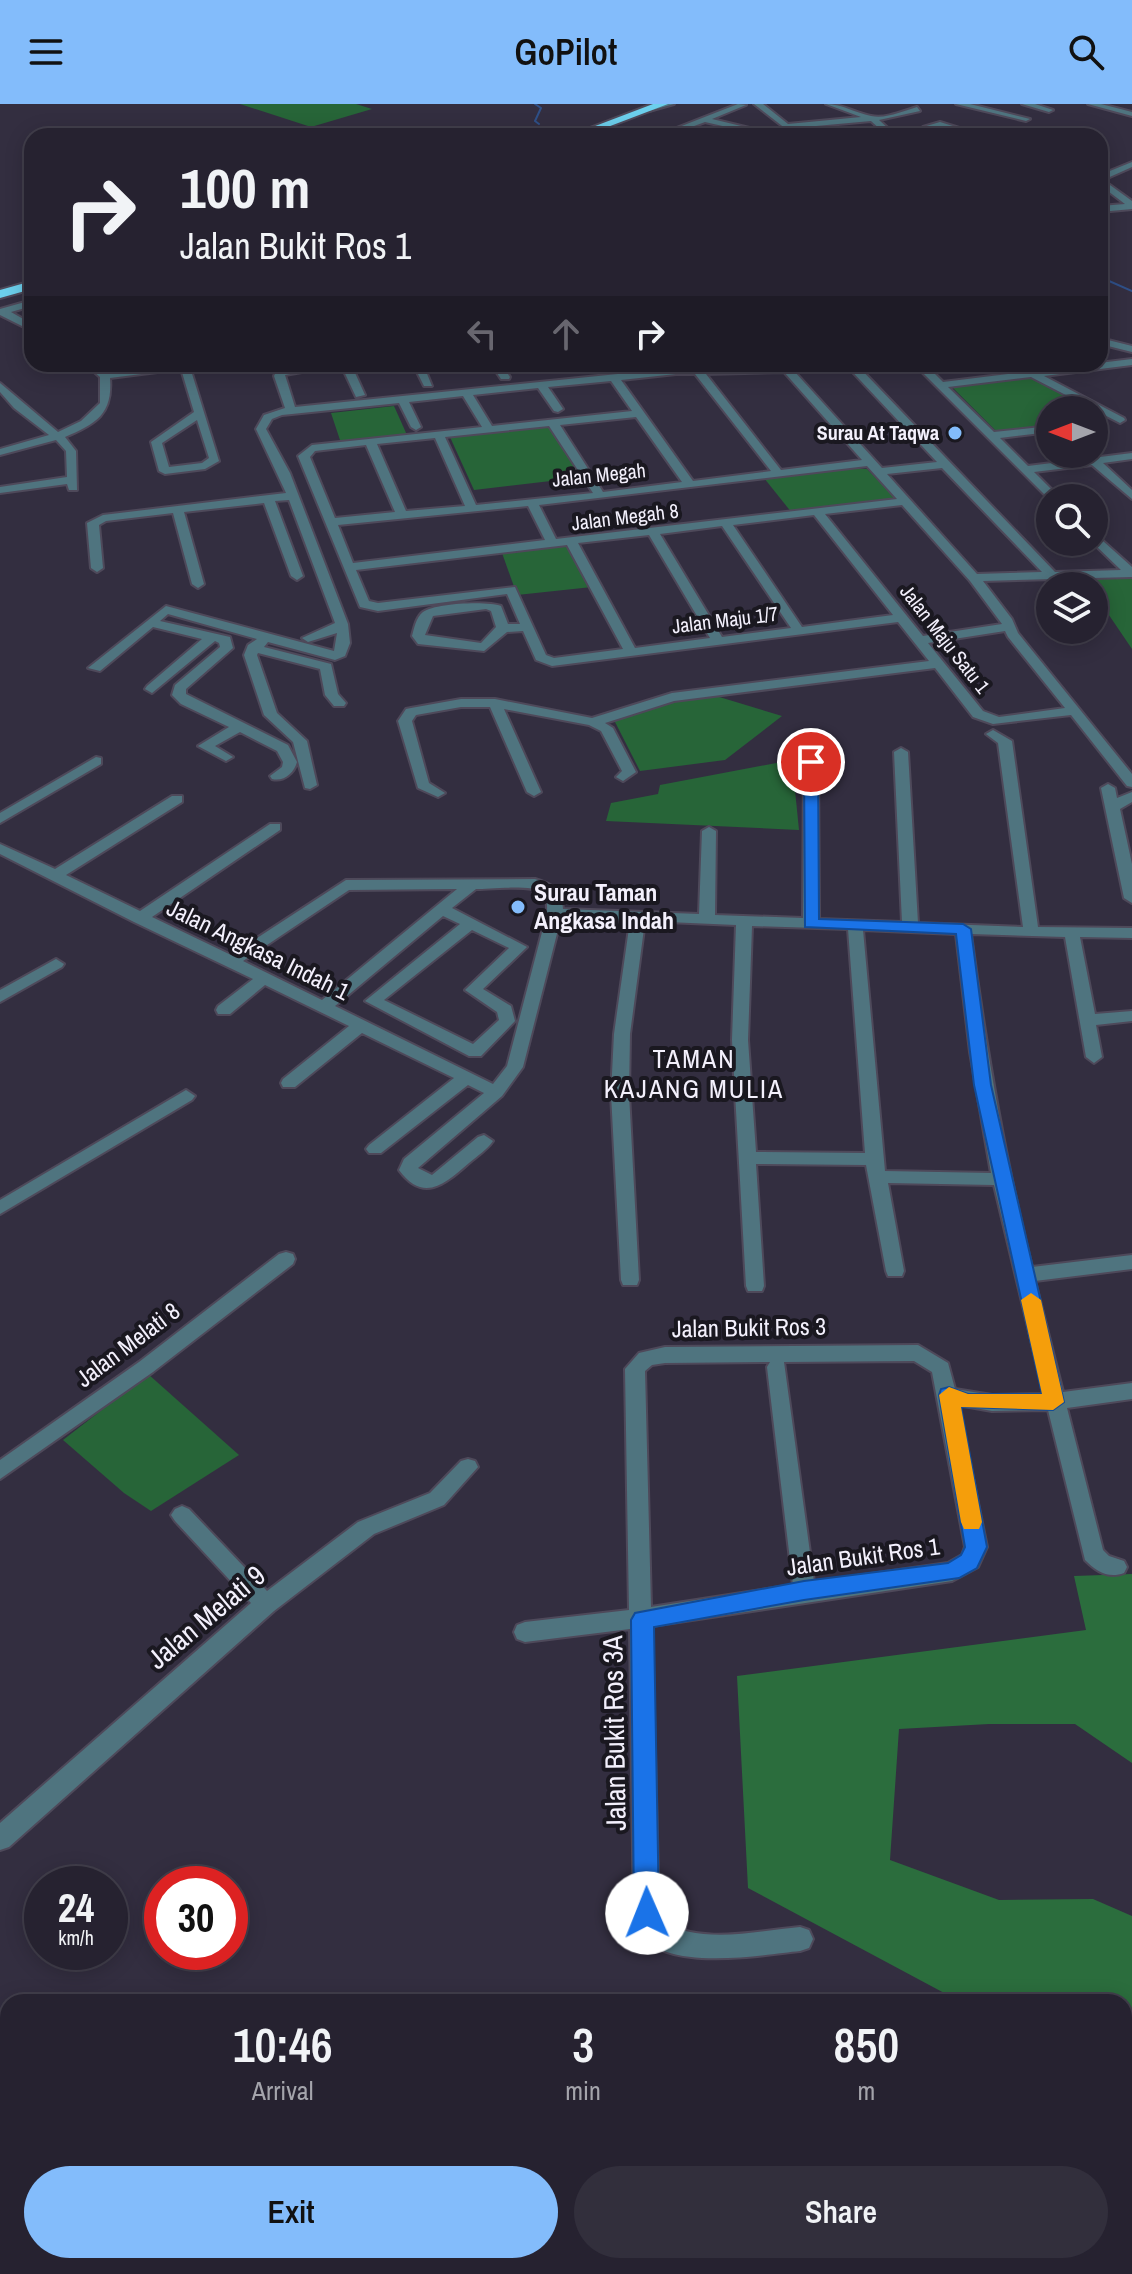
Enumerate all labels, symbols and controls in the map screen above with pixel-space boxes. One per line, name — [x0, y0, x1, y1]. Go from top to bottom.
text: GoPilot — [515, 28, 617, 76]
icon: menu — [24, 30, 68, 74]
icon: search — [1064, 30, 1108, 74]
text: 100 m — [180, 150, 310, 225]
icon: right — [48, 160, 152, 264]
text: Jalan Bukit Ros 1 — [180, 222, 411, 270]
icon: left — [460, 312, 504, 356]
icon: ahead — [544, 312, 588, 356]
icon: right — [628, 312, 672, 356]
north arrow — [1036, 396, 1108, 468]
map controls — [1036, 396, 1108, 644]
place label: Surau At Taqwa — [817, 419, 939, 446]
marker: Surau At Taqwa — [946, 424, 964, 442]
street label: Jalan Megah — [551, 456, 647, 493]
button: search — [1036, 484, 1108, 556]
street label: Jalan Megah 8 — [570, 497, 680, 536]
button: layers — [1036, 572, 1108, 644]
street label: Jalan Maju Satu 1 — [894, 579, 996, 699]
street label: Jalan Maju 1/7 — [670, 600, 780, 639]
pin — [777, 728, 845, 796]
icon: arrive — [789, 740, 833, 784]
place label: Surau Taman Angkasa Indah — [534, 876, 674, 936]
street label: Jalan Angkasa Indah 1 — [162, 891, 355, 1007]
marker: Surau Taman Angkasa Indah — [509, 898, 527, 916]
district label: TAMAN KAJANG MULIA — [604, 1041, 784, 1106]
street label: Jalan Melati 8 — [69, 1295, 186, 1394]
street label: Jalan Bukit Ros 3 — [672, 1310, 826, 1344]
street label: Jalan Bukit Ros 1 — [784, 1529, 942, 1583]
street label: Jalan Melati 9 — [139, 1557, 273, 1677]
street label: Jalan Bukit Ros 3A — [593, 1634, 635, 1831]
speed limit sign: 30 — [144, 1866, 248, 1970]
position arrow — [605, 1871, 689, 1955]
text: 24 — [58, 1881, 94, 1934]
text: km/h — [58, 1924, 94, 1951]
text: 10:46 — [233, 2012, 333, 2077]
text: 3 — [572, 2012, 594, 2077]
text: 850 — [834, 2012, 899, 2077]
text: Arrival — [252, 2073, 313, 2108]
text: min — [565, 2073, 601, 2108]
text: m — [858, 2073, 875, 2108]
button: Exit — [24, 2166, 558, 2258]
button: Share — [574, 2166, 1108, 2258]

